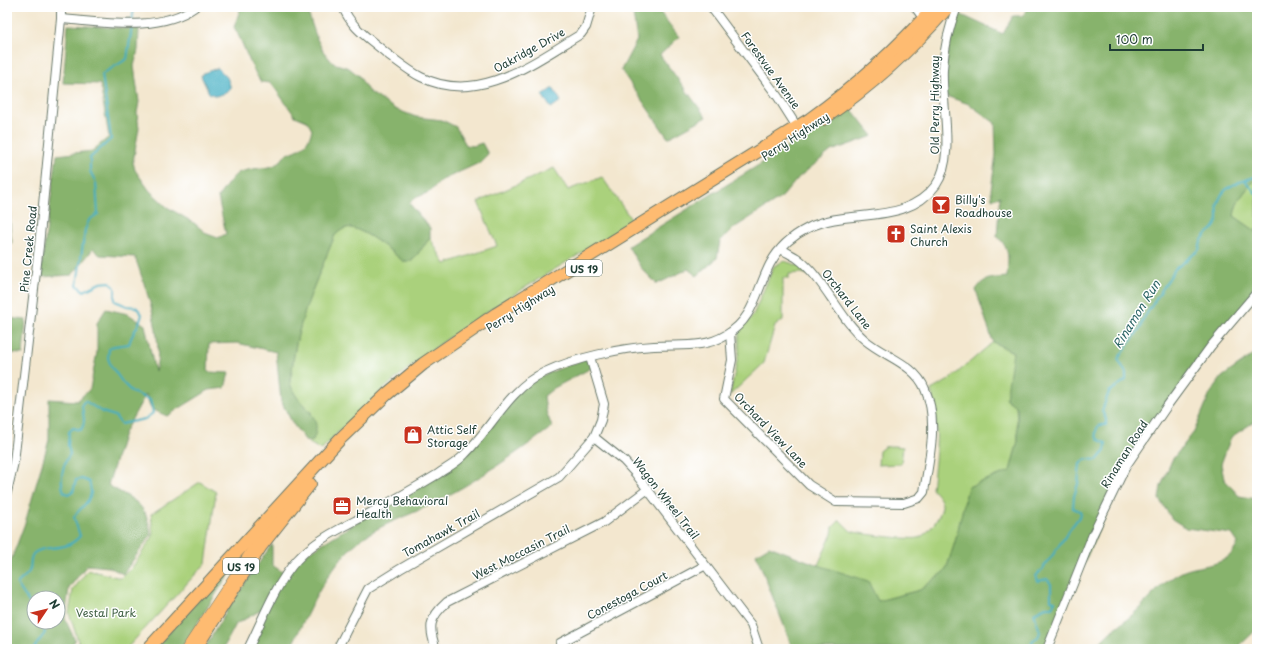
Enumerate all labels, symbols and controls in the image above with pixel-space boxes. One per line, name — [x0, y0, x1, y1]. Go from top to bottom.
street label: Oakridge Drive — [490, 23, 568, 77]
scale bar — [1110, 26, 1203, 52]
street label: Forestvue Avenue — [737, 28, 805, 112]
text: 100 m — [1116, 30, 1153, 48]
street label: Old Perry Highway — [926, 55, 943, 155]
street label: Perry Highway — [758, 108, 832, 164]
place label: Billy's Roadhouse — [955, 191, 1012, 221]
bar icon: Billy's Roadhouse — [930, 194, 952, 216]
street label: Pine Creek Road — [15, 205, 41, 293]
place label: Saint Alexis Church — [910, 220, 972, 250]
church icon: Saint Alexis Church — [885, 223, 907, 245]
road number: US 19 — [566, 260, 602, 276]
street label: Orchard Lane — [818, 265, 876, 333]
water label: Rinamon Run — [1108, 276, 1165, 352]
street label: Perry Highway — [482, 280, 558, 336]
street label: Orchard View Lane — [730, 388, 812, 472]
street label: Rinaman Road — [1096, 417, 1152, 491]
place label: Attic Self Storage — [427, 421, 478, 451]
shop icon: Attic Self Storage — [402, 424, 424, 446]
street label: Wagon Wheel Trail — [629, 453, 703, 543]
place label: Mercy Behavioral Health — [356, 492, 448, 522]
office icon: Mercy Behavioral Health — [331, 495, 353, 517]
street label: Tomahawk Trail — [399, 505, 483, 561]
street label: West Moccasin Trail — [469, 520, 573, 584]
road number: US 19 — [223, 558, 259, 574]
street label: Conestoga Court — [584, 566, 671, 623]
north arrow — [26, 590, 66, 630]
text: N — [45, 596, 64, 613]
park label: Vestal Park — [76, 604, 136, 621]

